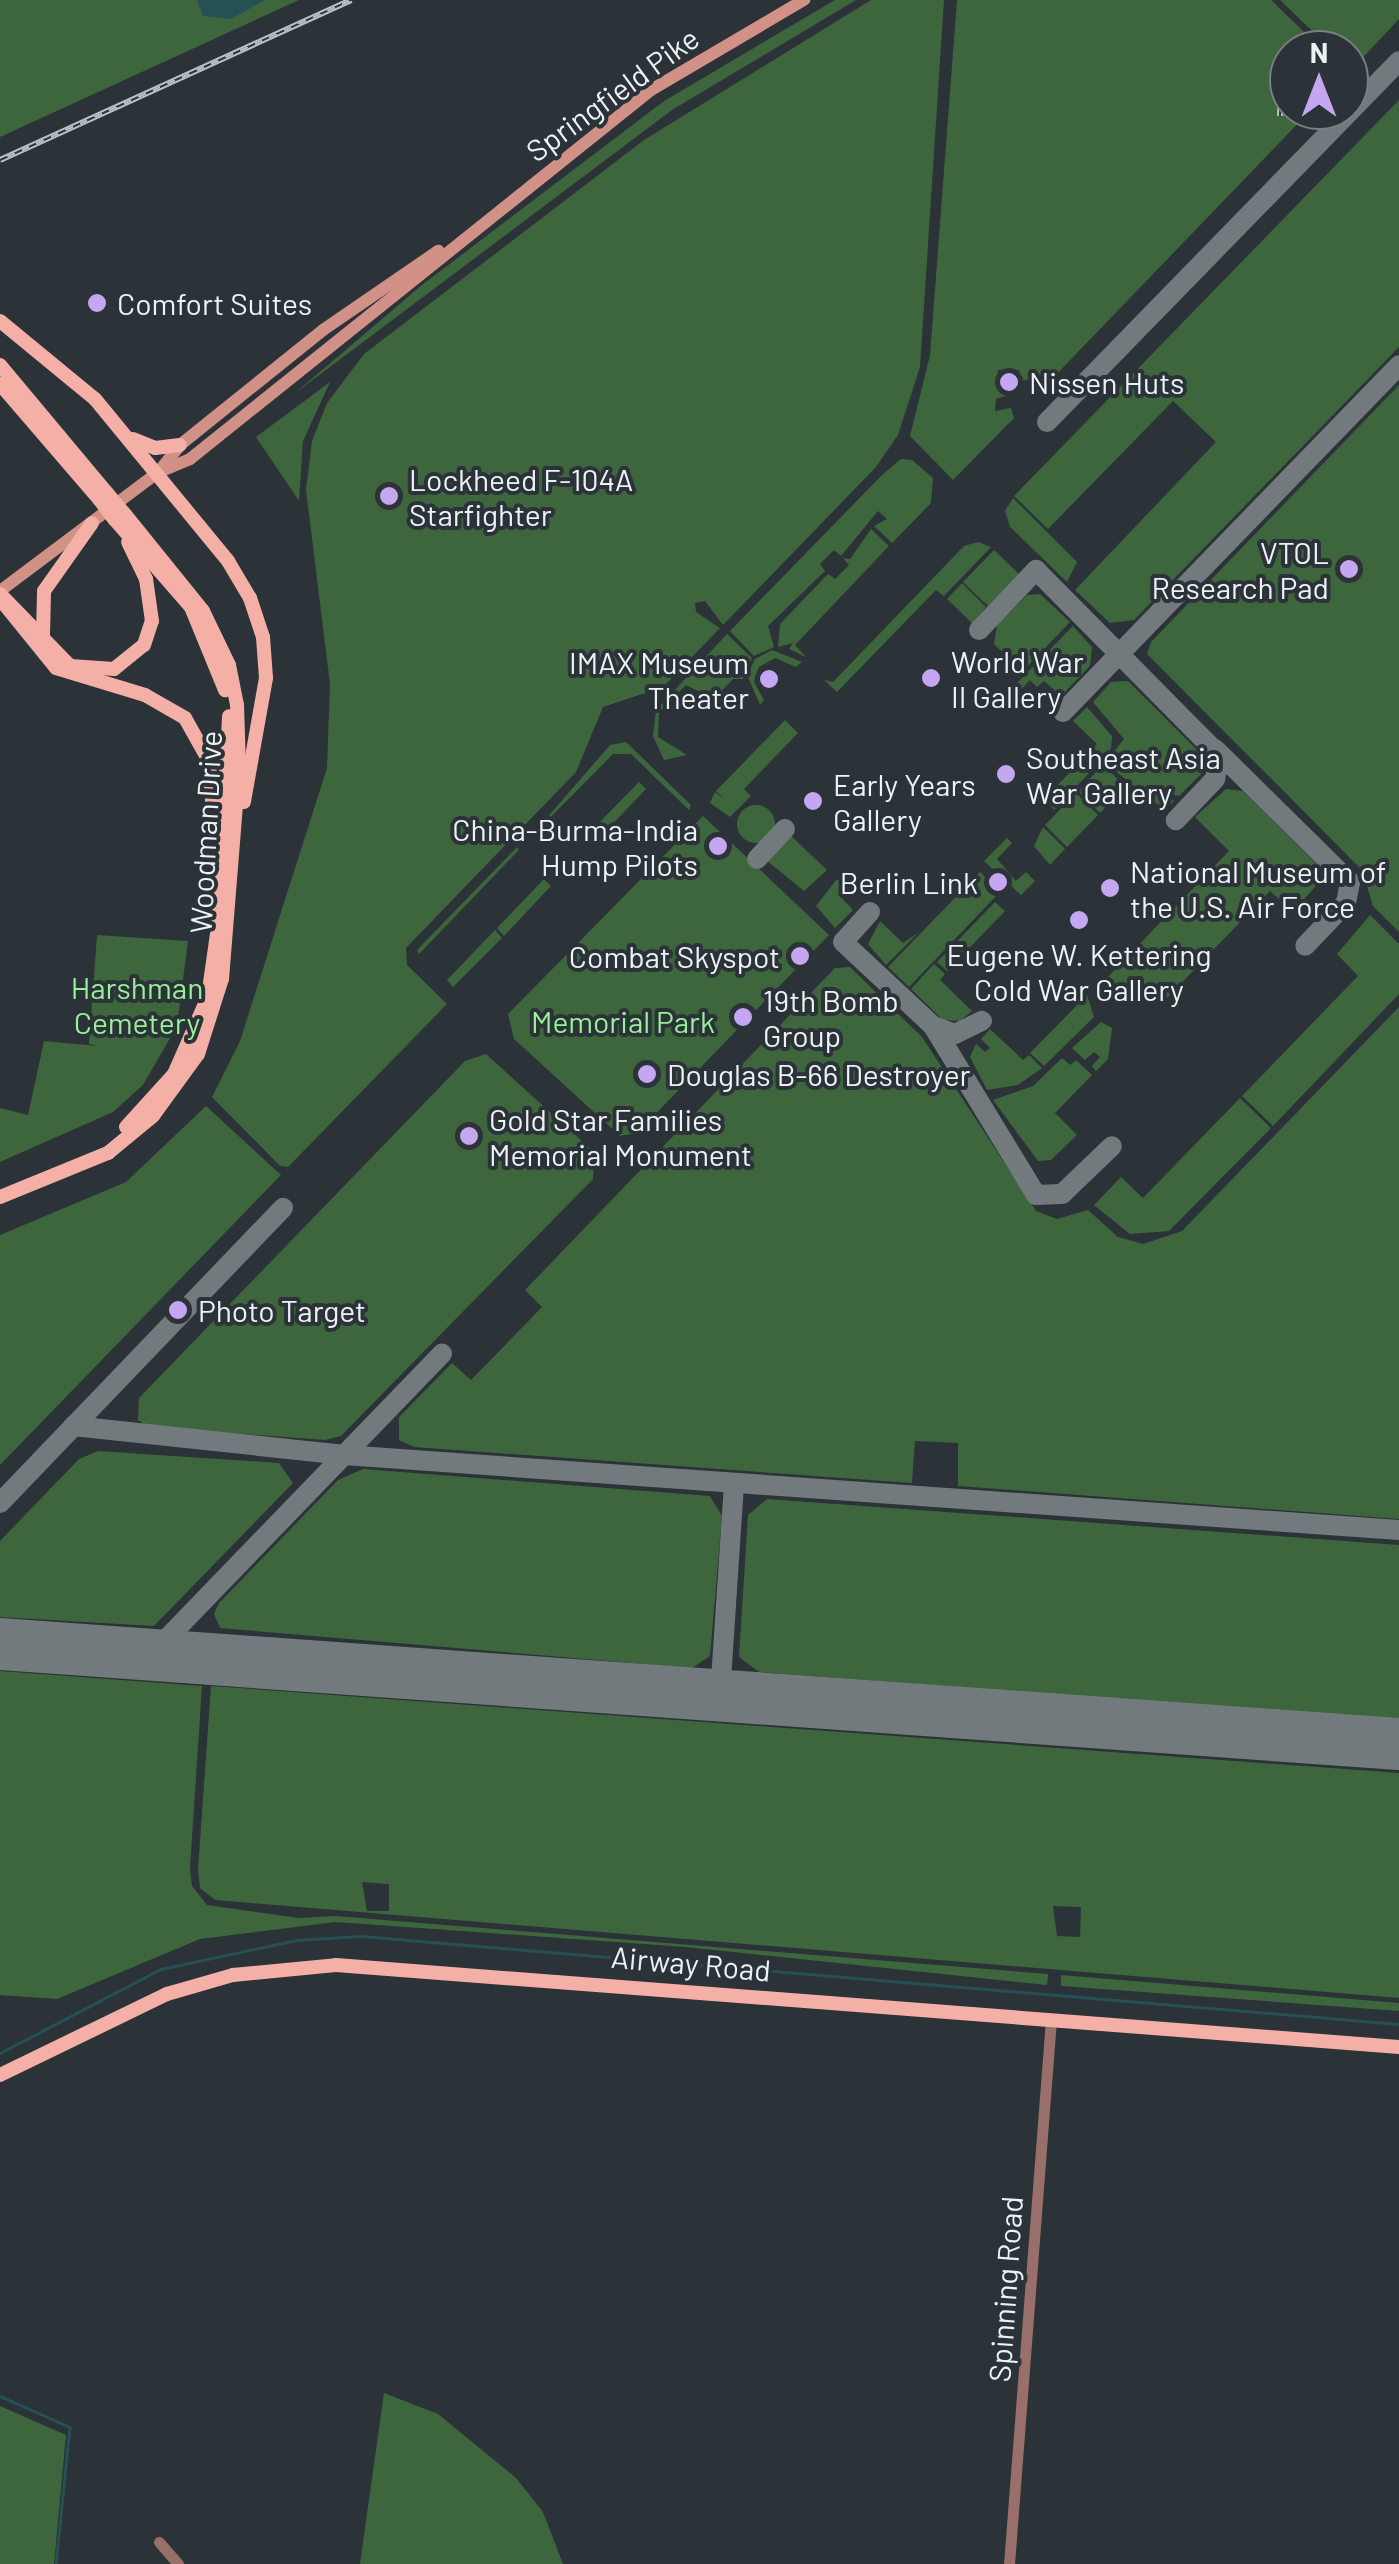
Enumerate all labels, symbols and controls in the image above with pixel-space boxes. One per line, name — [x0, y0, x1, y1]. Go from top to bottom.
street label: Springfield Pike — [519, 19, 705, 169]
north arrow — [1269, 30, 1369, 130]
text: N — [1310, 35, 1328, 69]
place label: Comfort Suites — [117, 285, 312, 321]
marker: Comfort Suites — [86, 292, 108, 314]
place label: Nissen Huts — [1029, 364, 1185, 400]
marker: Nissen Huts — [998, 371, 1020, 393]
place label: Lockheed F-104A Starfighter — [409, 461, 633, 532]
marker: Lockheed F-104A Starfighter — [378, 485, 400, 507]
place label: VTOL Research Pad — [1151, 534, 1329, 604]
marker: VTOL Research Pad — [1338, 558, 1360, 580]
place label: World War II Gallery — [951, 643, 1084, 714]
place label: IMAX Museum Theater — [569, 644, 749, 714]
marker: World War II Gallery — [920, 667, 942, 689]
marker: IMAX Museum Theater — [758, 668, 780, 690]
street label: Woodman Drive — [182, 730, 228, 934]
place label: Southeast Asia War Gallery — [1026, 739, 1221, 810]
marker: Southeast Asia War Gallery — [995, 763, 1017, 785]
place label: Early Years Gallery — [833, 766, 976, 836]
marker: Early Years Gallery — [802, 790, 824, 812]
place label: China-Burma-India Hump Pilots — [452, 811, 698, 882]
marker: China-Burma-India Hump Pilots — [707, 835, 729, 857]
place label: National Museum of the U.S. Air Force — [1130, 853, 1386, 924]
place label: Berlin Link — [840, 864, 978, 900]
marker: Berlin Link — [987, 871, 1009, 893]
marker: National Museum of the U.S. Air Force — [1099, 877, 1121, 899]
marker: Eugene W. Kettering Cold War Gallery — [1068, 909, 1090, 931]
place label: Eugene W. Kettering Cold War Gallery — [947, 936, 1211, 1006]
place label: Combat Skyspot — [569, 938, 780, 974]
marker: Combat Skyspot — [789, 945, 811, 967]
park label: Harshman Cemetery — [71, 969, 203, 1040]
place label: 19th Bomb Group — [763, 982, 899, 1052]
park label: Memorial Park — [531, 1003, 715, 1039]
marker: 19th Bomb Group — [732, 1006, 754, 1028]
place label: Douglas B-66 Destroyer — [667, 1056, 971, 1092]
marker: Douglas B-66 Destroyer — [636, 1063, 658, 1085]
place label: Gold Star Families Memorial Monument — [489, 1101, 752, 1172]
marker: Gold Star Families Memorial Monument — [458, 1125, 480, 1147]
place label: Photo Target — [198, 1292, 366, 1328]
marker: Photo Target — [167, 1299, 189, 1321]
street label: Airway Road — [610, 1938, 772, 1988]
street label: Spinning Road — [981, 2195, 1029, 2383]

